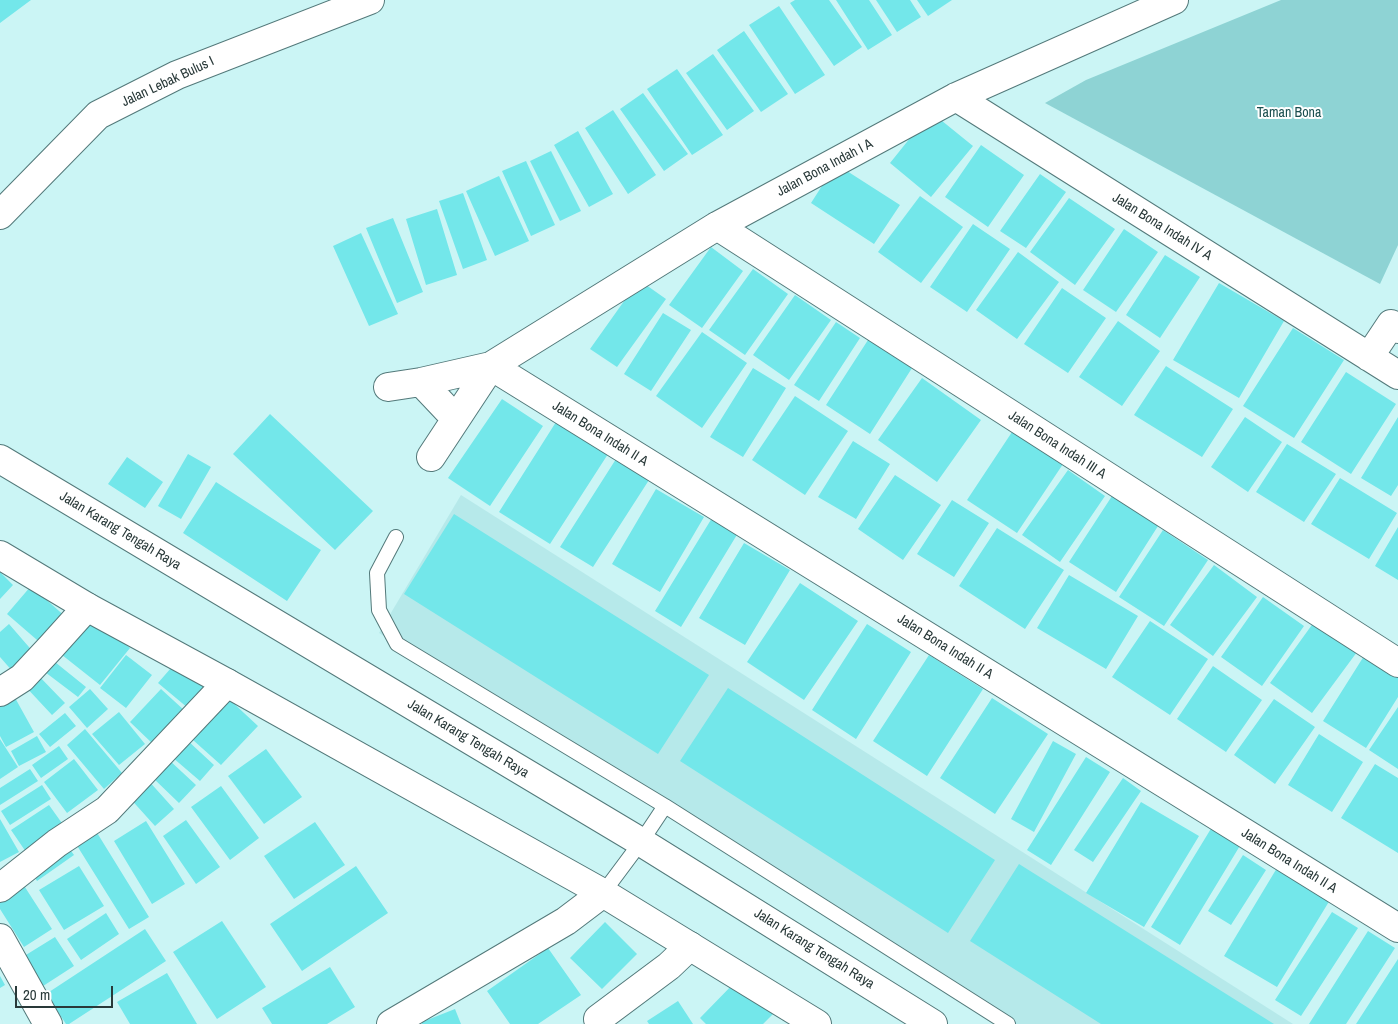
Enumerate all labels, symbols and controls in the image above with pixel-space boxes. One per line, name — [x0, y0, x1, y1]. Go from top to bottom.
street label: Jalan Lebak Bulus I — [119, 53, 217, 111]
park label: Taman Bona — [1257, 105, 1321, 121]
street label: Jalan Bona Indah I A — [774, 136, 876, 200]
street label: Jalan Bona Indah IV A — [1109, 190, 1215, 264]
street label: Jalan Bona Indah II A — [549, 398, 651, 470]
street label: Jalan Bona Indah III A — [1005, 407, 1109, 483]
street label: Jalan Karang Tengah Raya — [56, 488, 184, 574]
street label: Jalan Bona Indah II A — [894, 611, 996, 683]
street label: Jalan Karang Tengah Raya — [404, 696, 532, 782]
street label: Jalan Bona Indah II A — [1238, 825, 1340, 897]
street label: Jalan Karang Tengah Raya — [751, 905, 877, 993]
scale bar — [18, 976, 115, 1008]
text: 20 m — [23, 984, 50, 1005]

